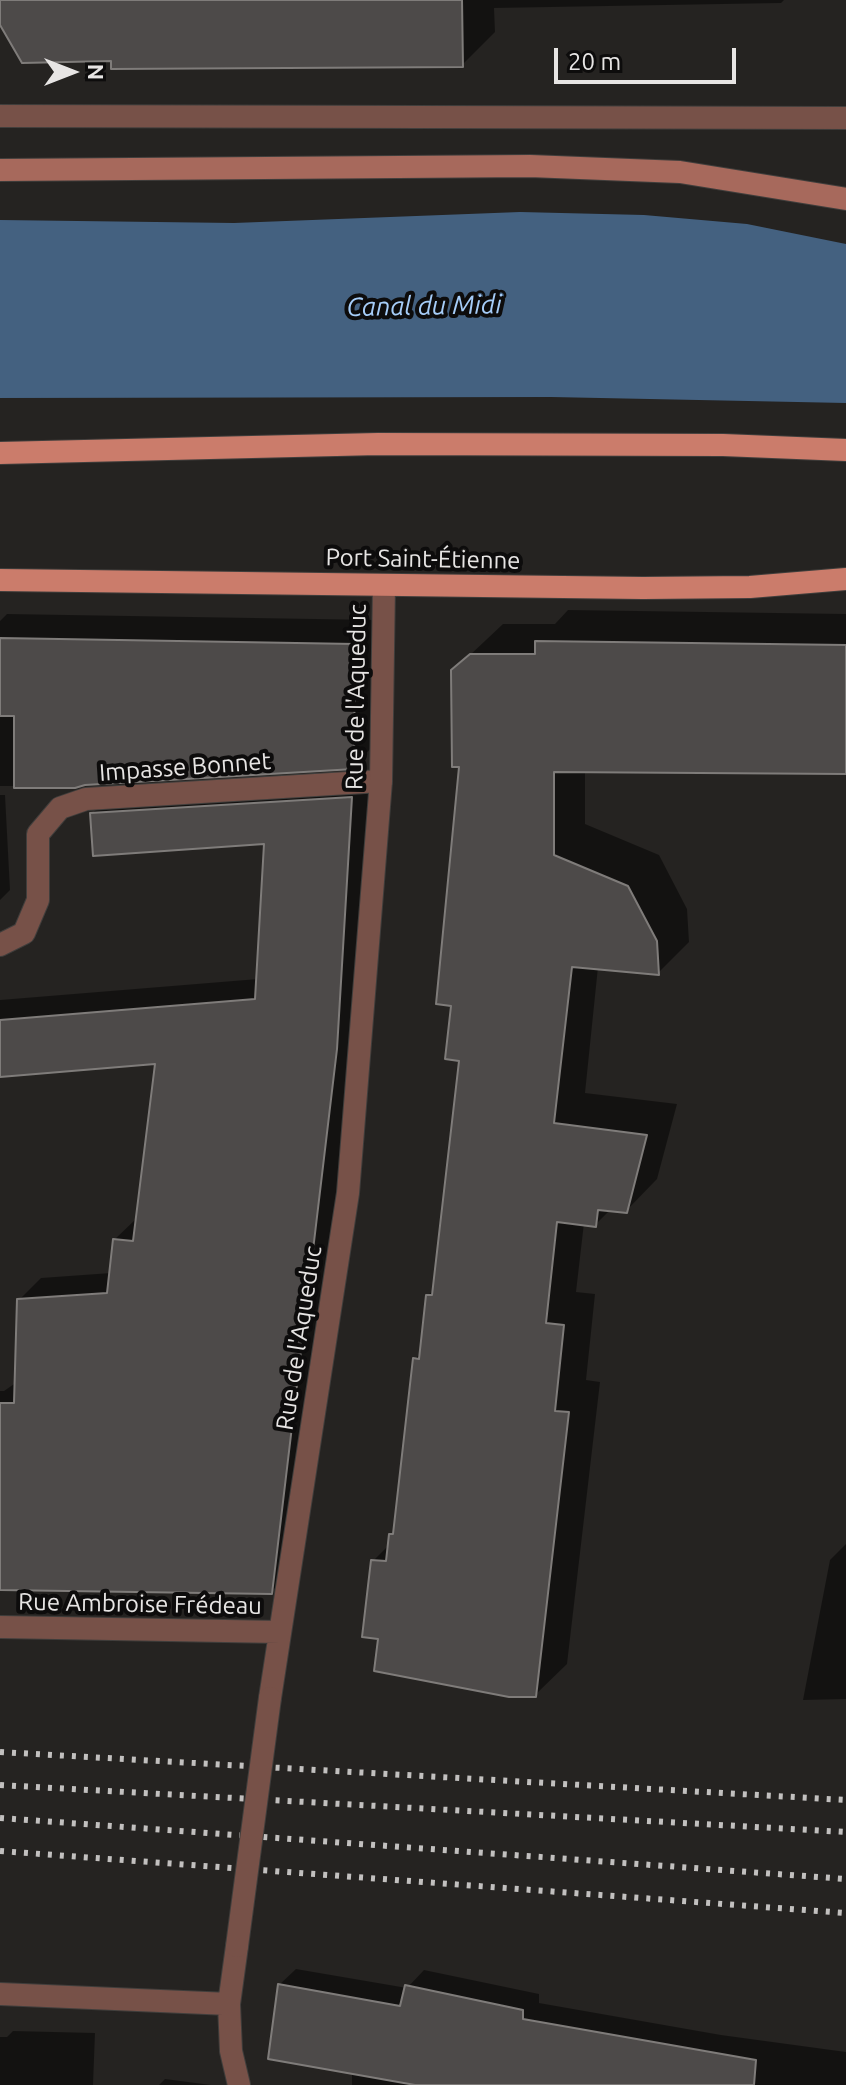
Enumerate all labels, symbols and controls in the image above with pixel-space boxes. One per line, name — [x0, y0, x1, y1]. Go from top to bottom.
north arrow — [32, 32, 112, 112]
scale bar — [558, 32, 740, 82]
text: 20 m — [568, 48, 621, 75]
text: N — [84, 64, 109, 80]
water label: Canal du Midi — [346, 289, 502, 323]
street label: Port Saint-Étienne — [325, 543, 521, 575]
street label: Rue de l'Aqueduc — [340, 604, 372, 790]
street label: Impasse Bonnet — [98, 747, 272, 787]
street label: Rue de l'Aqueduc — [270, 1244, 328, 1432]
street label: Rue Ambroise Frédeau — [18, 1587, 262, 1621]

